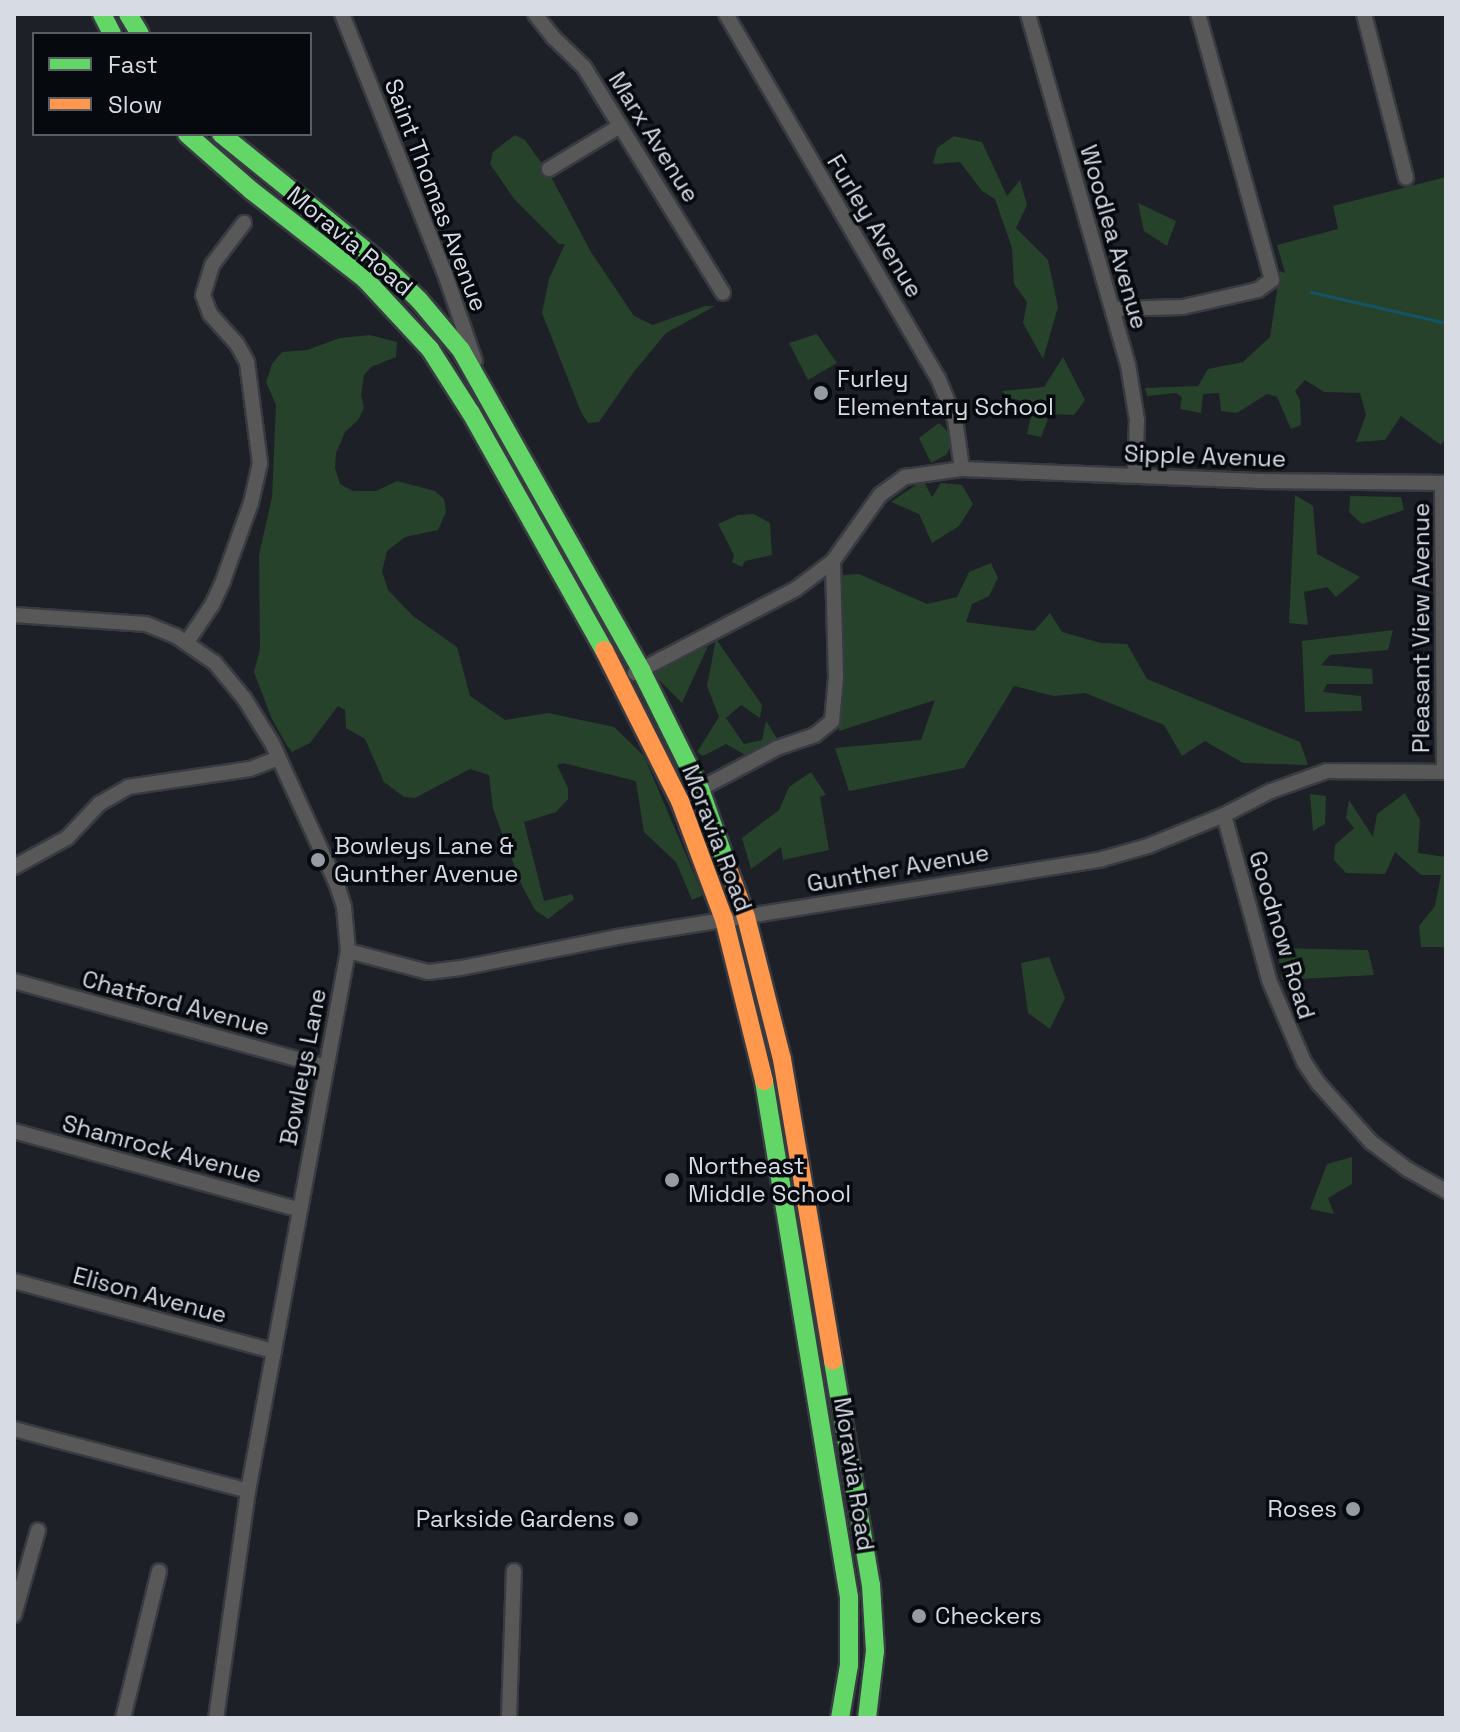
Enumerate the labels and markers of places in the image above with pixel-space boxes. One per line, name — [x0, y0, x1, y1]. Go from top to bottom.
place label: Furley Elementary School — [837, 365, 1054, 421]
marker: Furley Elementary School — [812, 384, 830, 402]
place label: Bowleys Lane & Gunther Avenue — [334, 832, 519, 888]
marker: Bowleys Lane & Gunther Avenue — [309, 851, 327, 869]
place label: Northeast Middle School — [688, 1152, 851, 1208]
marker: Northeast Middle School — [663, 1171, 681, 1189]
place label: Roses — [1268, 1495, 1337, 1523]
marker: Roses — [1344, 1500, 1362, 1518]
place label: Parkside Gardens — [416, 1505, 615, 1533]
marker: Parkside Gardens — [622, 1510, 640, 1528]
place label: Checkers — [935, 1602, 1042, 1630]
marker: Checkers — [910, 1607, 928, 1625]

